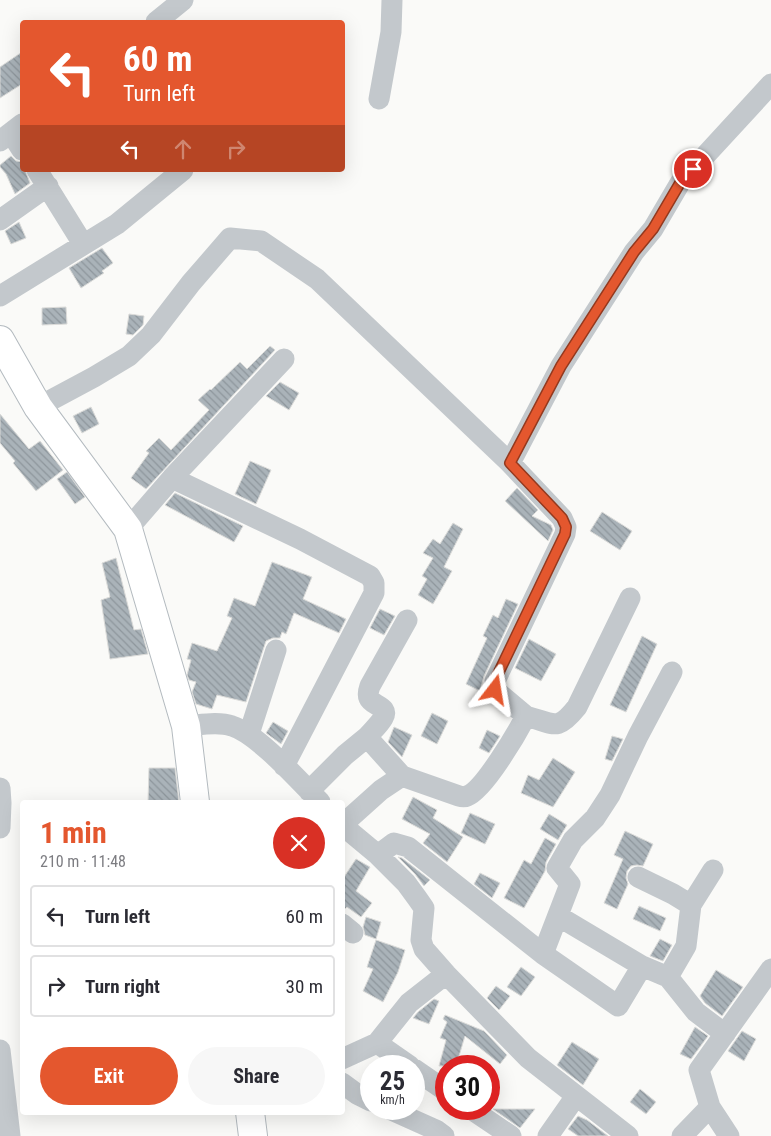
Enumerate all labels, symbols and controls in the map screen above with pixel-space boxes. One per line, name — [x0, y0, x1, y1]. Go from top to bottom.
text: 60 m — [123, 39, 192, 80]
icon: left — [40, 40, 105, 105]
text: Turn left — [123, 81, 195, 106]
icon: left — [116, 135, 144, 163]
icon: ahead — [169, 135, 197, 163]
icon: right — [222, 135, 250, 163]
pin — [672, 148, 714, 190]
icon: arrive — [679, 155, 707, 183]
position arrow — [468, 663, 520, 715]
text: 1 min — [40, 815, 107, 850]
button: close — [273, 817, 325, 869]
text: 210 m · 11:48 — [40, 852, 126, 871]
icon: left — [42, 902, 70, 930]
text: Turn left — [85, 905, 150, 928]
text: 60 m — [286, 905, 323, 928]
icon: right — [42, 972, 70, 1000]
text: Turn right — [85, 975, 160, 998]
text: 30 m — [286, 975, 323, 998]
button: Exit — [40, 1047, 178, 1105]
button: Share — [188, 1047, 325, 1105]
speed limit sign: 30 — [435, 1055, 500, 1120]
text: 25 — [380, 1067, 405, 1096]
text: km/h — [380, 1093, 405, 1107]

